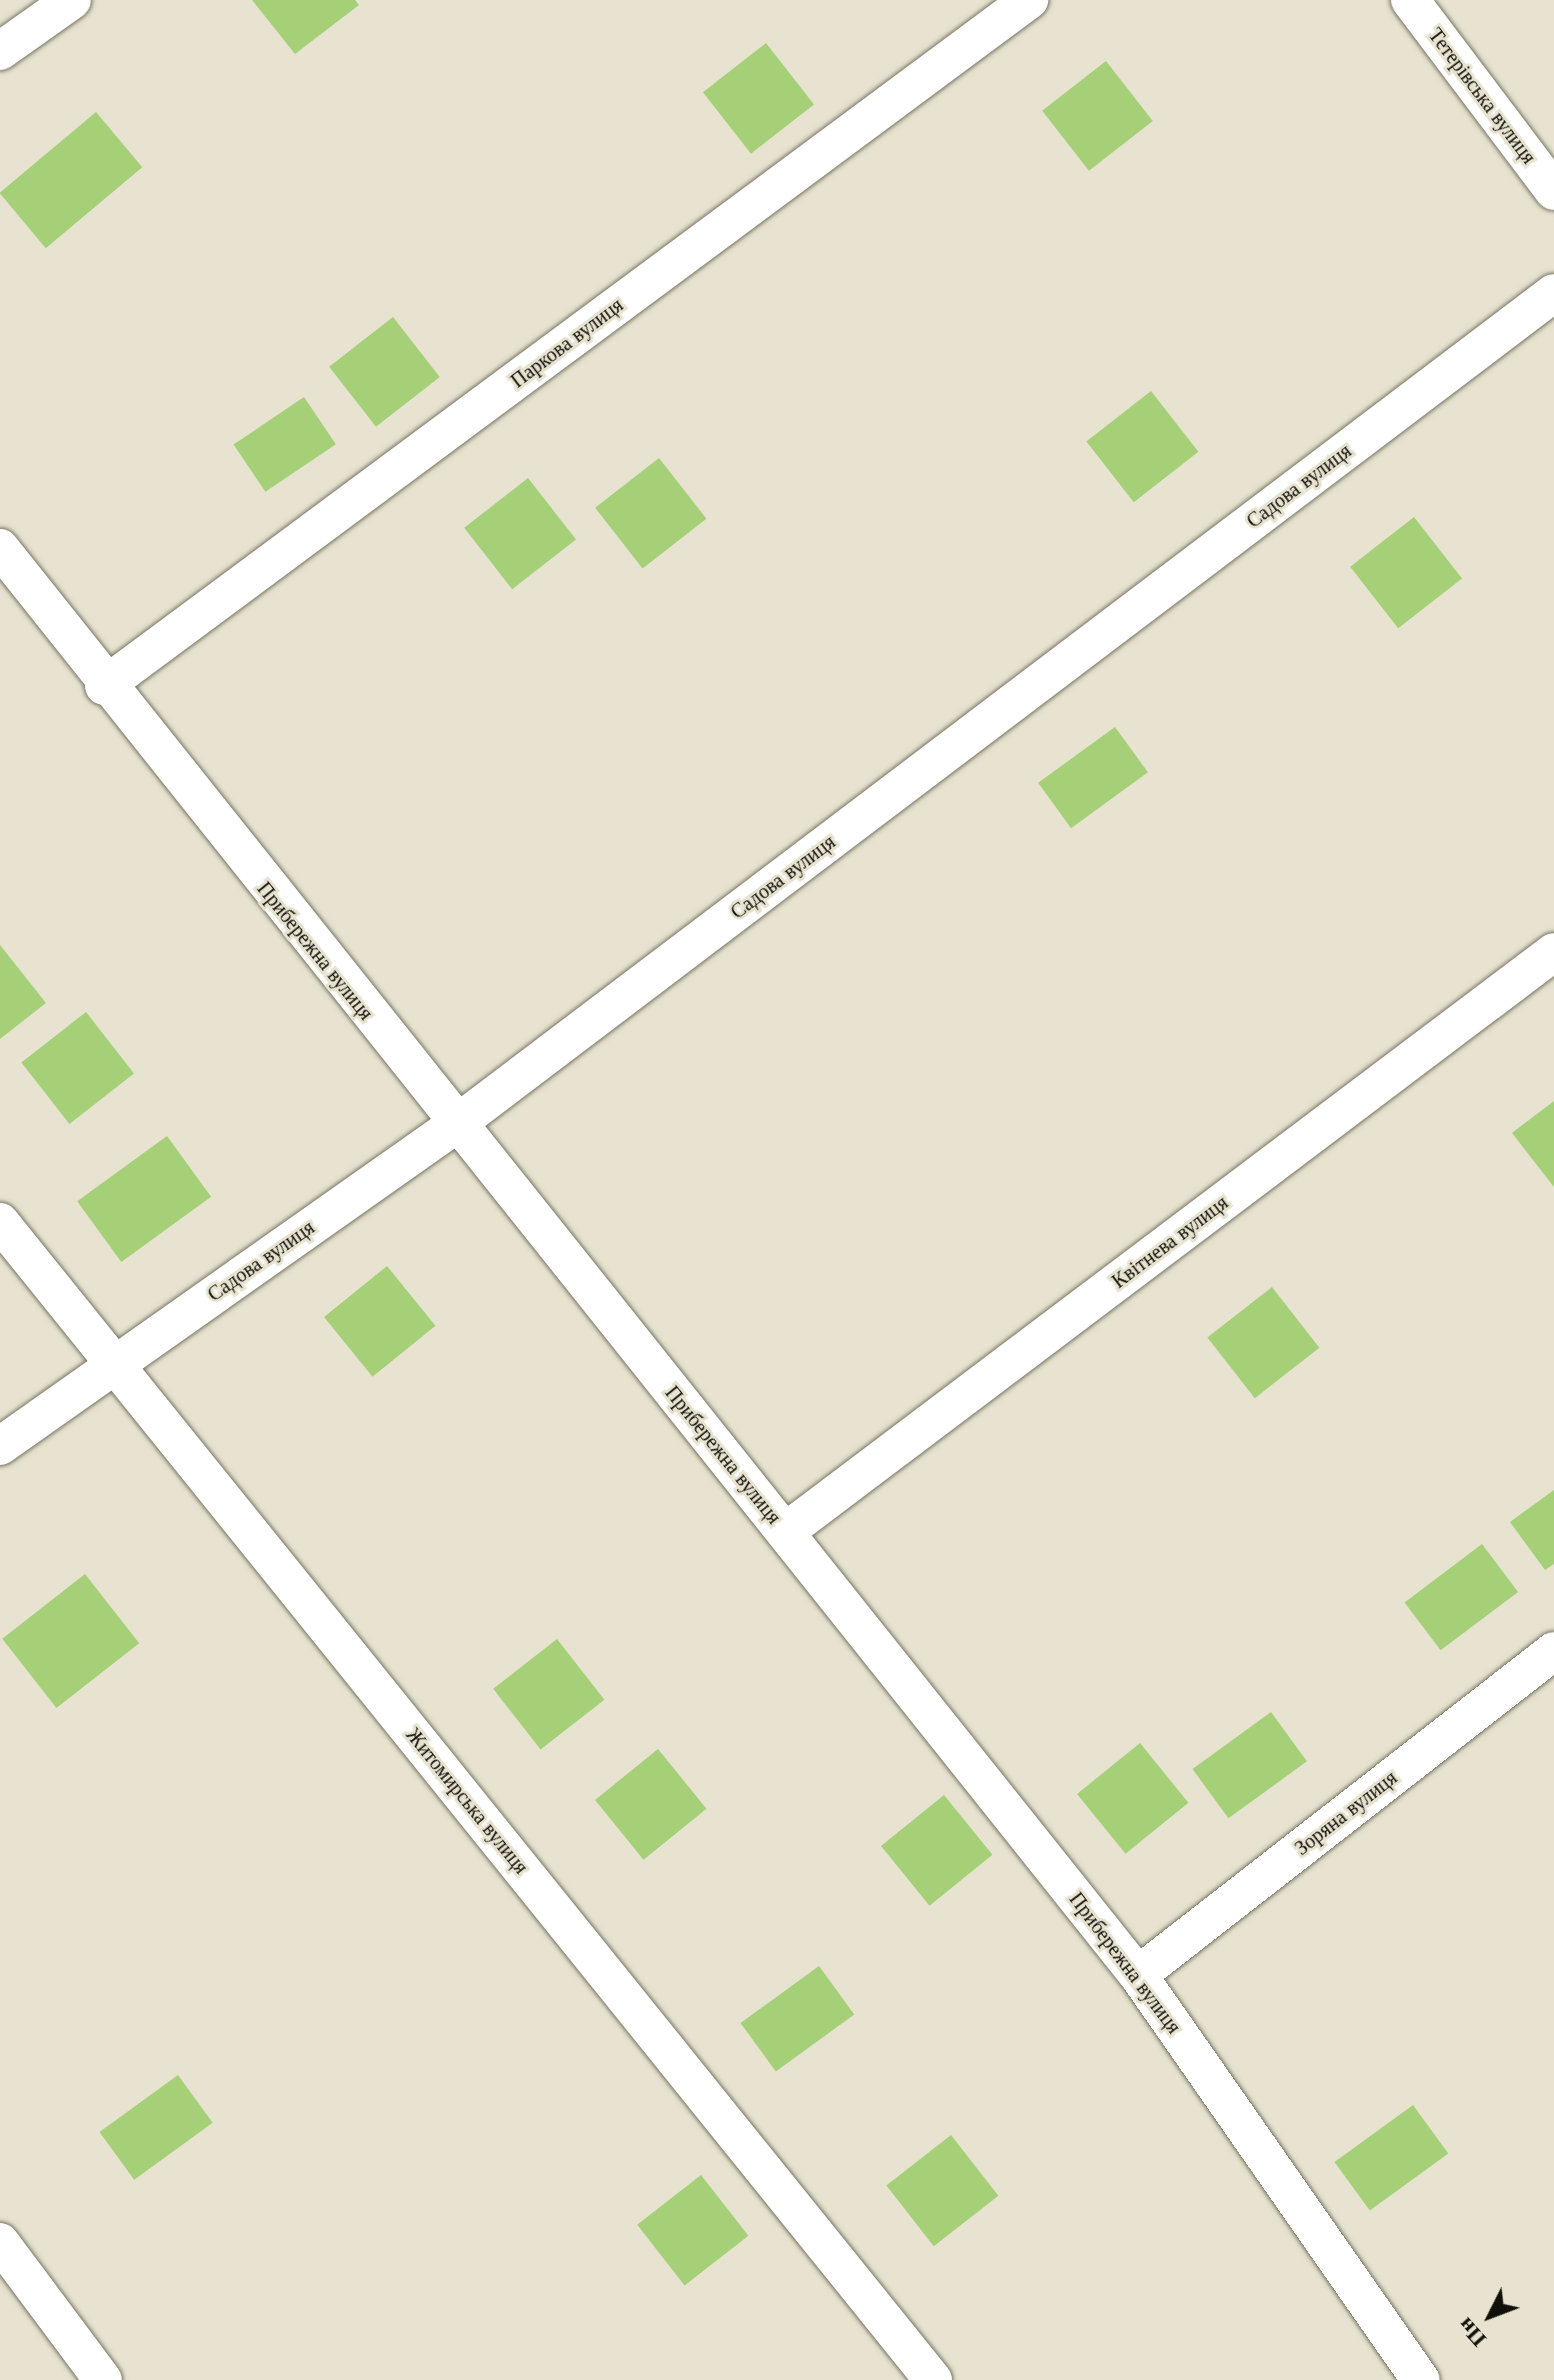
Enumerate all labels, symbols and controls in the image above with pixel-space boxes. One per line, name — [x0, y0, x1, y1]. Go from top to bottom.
street label: Тетерівська вулиця — [1423, 24, 1541, 168]
street label: Паркова вулиця — [506, 293, 628, 393]
street label: Садова вулиця — [1242, 439, 1356, 533]
street label: Садова вулиця — [726, 830, 840, 924]
street label: Прибережна вулиця — [252, 877, 378, 1025]
street label: Квітнева вулиця — [1107, 1191, 1233, 1293]
street label: Садова вулиця — [203, 1215, 319, 1307]
street label: Прибережна вулиця — [660, 1381, 786, 1529]
street label: Житомирська вулиця — [401, 1723, 533, 1879]
street label: Зоряна вулиця — [1290, 1766, 1402, 1860]
street label: Прибережна вулиця — [1064, 1888, 1186, 2038]
north arrow — [1450, 2276, 1530, 2356]
text: Пн — [1452, 2312, 1492, 2353]

